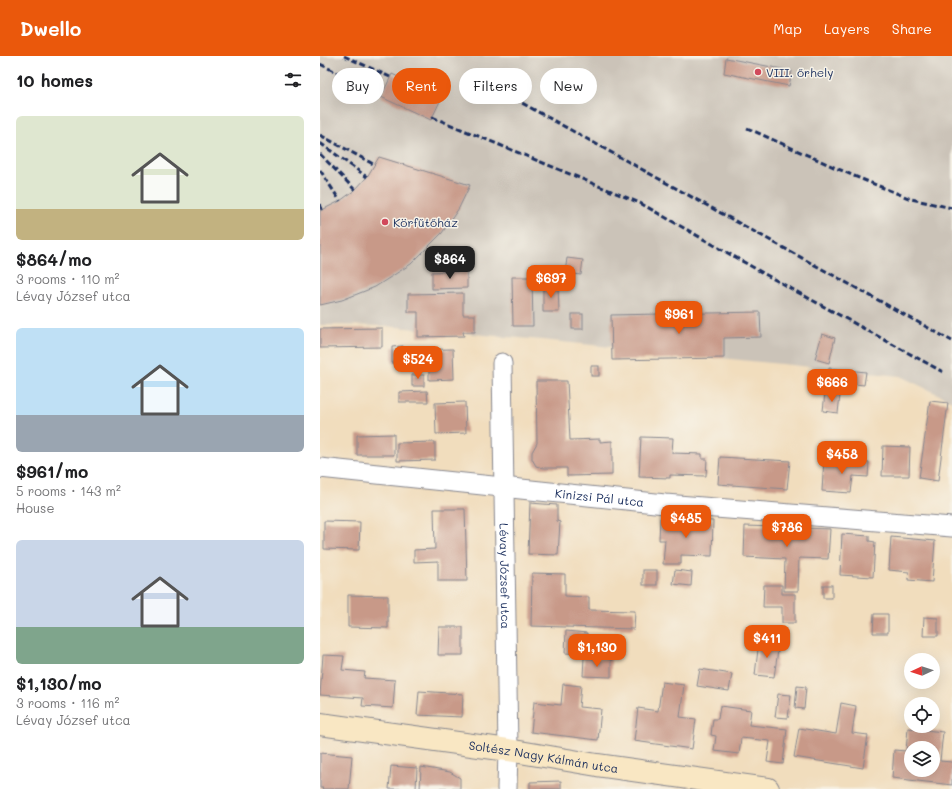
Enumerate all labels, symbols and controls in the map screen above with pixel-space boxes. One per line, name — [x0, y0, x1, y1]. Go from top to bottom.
text: Dwello — [20, 16, 81, 41]
text: Map — [773, 19, 802, 38]
text: Layers — [824, 19, 870, 38]
text: Share — [892, 19, 932, 38]
place label: VIII. őrhely — [766, 64, 834, 80]
marker: VIII. őrhely — [753, 67, 763, 77]
chip: Buy — [332, 68, 384, 104]
chip: Rent — [392, 68, 451, 104]
chip: Filters — [459, 68, 532, 104]
chip: New — [540, 68, 597, 104]
text: 10 homes — [16, 69, 93, 91]
icon: filters — [282, 69, 304, 91]
icon: home — [124, 142, 196, 214]
place label: Körfűtőház — [393, 214, 458, 230]
marker: Körfűtőház — [380, 217, 390, 227]
pin: $864 — [426, 246, 474, 280]
text: $864/mo — [16, 248, 92, 270]
text: $864 — [434, 250, 466, 267]
pin: $697 — [527, 265, 575, 299]
text: $697 — [536, 269, 566, 286]
text: 3 rooms · 110 m² — [16, 270, 119, 287]
text: Lévay József utca — [16, 287, 131, 304]
pin: $961 — [655, 301, 703, 335]
text: $961 — [664, 305, 694, 322]
pin: $524 — [394, 346, 442, 380]
text: $524 — [402, 350, 434, 367]
icon: home — [124, 354, 196, 426]
pin: $666 — [808, 369, 856, 403]
text: $666 — [816, 373, 848, 390]
pin: $458 — [818, 441, 866, 475]
text: $458 — [826, 445, 858, 462]
text: $961/mo — [16, 460, 88, 482]
text: 5 rooms · 143 m² — [16, 482, 121, 499]
street label: Kinizsi Pál utca — [554, 485, 645, 510]
text: House — [16, 499, 54, 516]
pin: $485 — [662, 505, 710, 539]
text: $485 — [670, 509, 702, 526]
pin: $786 — [763, 514, 811, 548]
text: $786 — [771, 518, 803, 535]
street label: Lévay József utca — [496, 523, 514, 629]
icon: home — [124, 566, 196, 638]
pin: $411 — [743, 625, 791, 659]
text: $411 — [753, 629, 781, 646]
pin: $1,130 — [564, 634, 630, 668]
text: $1,130 — [577, 638, 617, 655]
north arrow — [904, 653, 940, 689]
map controls — [904, 653, 940, 777]
text: $1,130/mo — [16, 672, 102, 694]
text: 3 rooms · 116 m² — [16, 694, 119, 711]
button: locate — [904, 697, 940, 733]
text: Lévay József utca — [16, 711, 131, 728]
street label: Soltész Nagy Kálmán utca — [468, 737, 620, 776]
button: layers — [904, 741, 940, 777]

